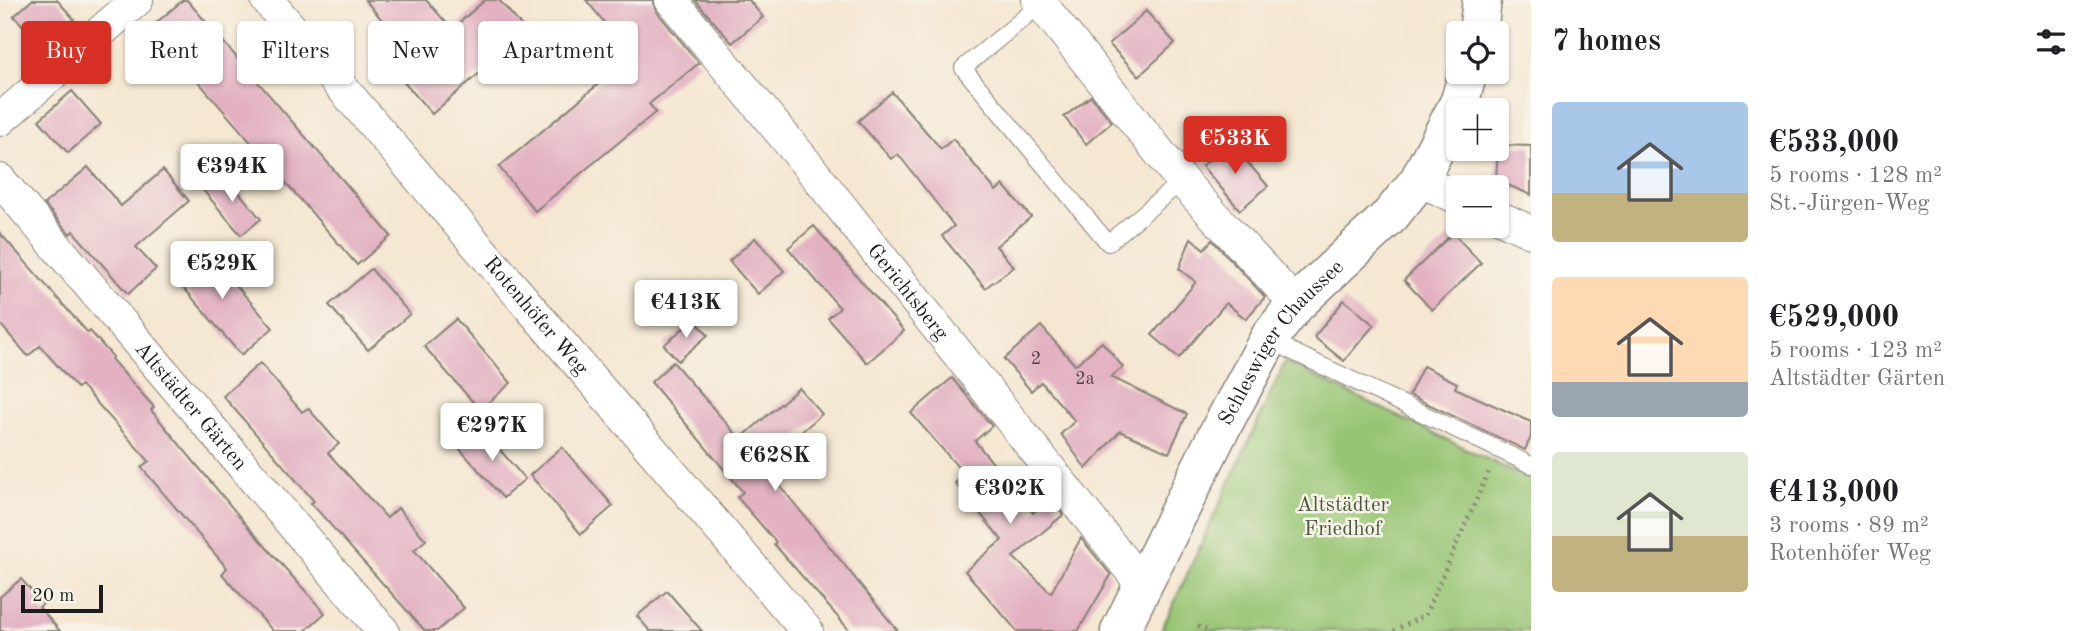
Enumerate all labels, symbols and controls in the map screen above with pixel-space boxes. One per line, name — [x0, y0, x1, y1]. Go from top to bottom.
chip: Buy — [21, 21, 111, 84]
chip: Rent — [125, 21, 223, 84]
chip: Filters — [237, 21, 354, 84]
chip: New — [368, 21, 464, 84]
chip: Apartment — [478, 21, 638, 84]
map controls — [1446, 21, 1509, 238]
button: locate — [1446, 21, 1509, 84]
icon: filters — [2032, 23, 2070, 61]
text: 7 homes — [1552, 27, 1661, 57]
button: + — [1446, 98, 1509, 161]
pin: €533K — [1186, 116, 1284, 176]
text: €533K — [1199, 127, 1271, 150]
text: €533,000 — [1769, 128, 1899, 158]
icon: home — [1608, 130, 1692, 214]
pin: €394K — [183, 144, 281, 204]
text: €394K — [196, 155, 268, 178]
text: 5 rooms · 128 m² — [1769, 164, 1942, 187]
button: − — [1446, 175, 1509, 238]
text: St.-Jürgen-Weg — [1769, 192, 1930, 215]
street label: Gerichtsberg — [863, 240, 952, 345]
pin: €529K — [173, 242, 271, 301]
text: €529K — [186, 252, 258, 275]
street label: Rotenhöfer Weg — [480, 253, 592, 380]
street label: Schleswiger Chaussee — [1215, 256, 1348, 429]
pin: €413K — [637, 280, 735, 340]
text: €413K — [650, 291, 722, 314]
text: €529,000 — [1769, 303, 1899, 333]
icon: home — [1608, 305, 1692, 389]
street label: Altstädter Gärten — [130, 338, 251, 475]
text: 5 rooms · 123 m² — [1769, 339, 1942, 362]
house number: 2 — [1031, 350, 1041, 368]
text: Altstädter Gärten — [1769, 367, 1945, 390]
house number: 2a — [1075, 370, 1095, 388]
pin: €297K — [443, 404, 541, 463]
text: €297K — [456, 414, 528, 437]
pin: €628K — [726, 434, 824, 493]
text: €628K — [739, 444, 811, 467]
pin: €302K — [961, 466, 1059, 526]
text: €302K — [974, 477, 1046, 500]
text: €413,000 — [1769, 478, 1899, 508]
icon: home — [1608, 480, 1692, 564]
park label: Altstädter Friedhof — [1297, 495, 1390, 540]
text: 3 rooms · 89 m² — [1769, 514, 1929, 537]
text: Rotenhöfer Weg — [1769, 542, 1931, 565]
scale bar — [21, 582, 103, 614]
text: 20 m — [32, 587, 74, 606]

